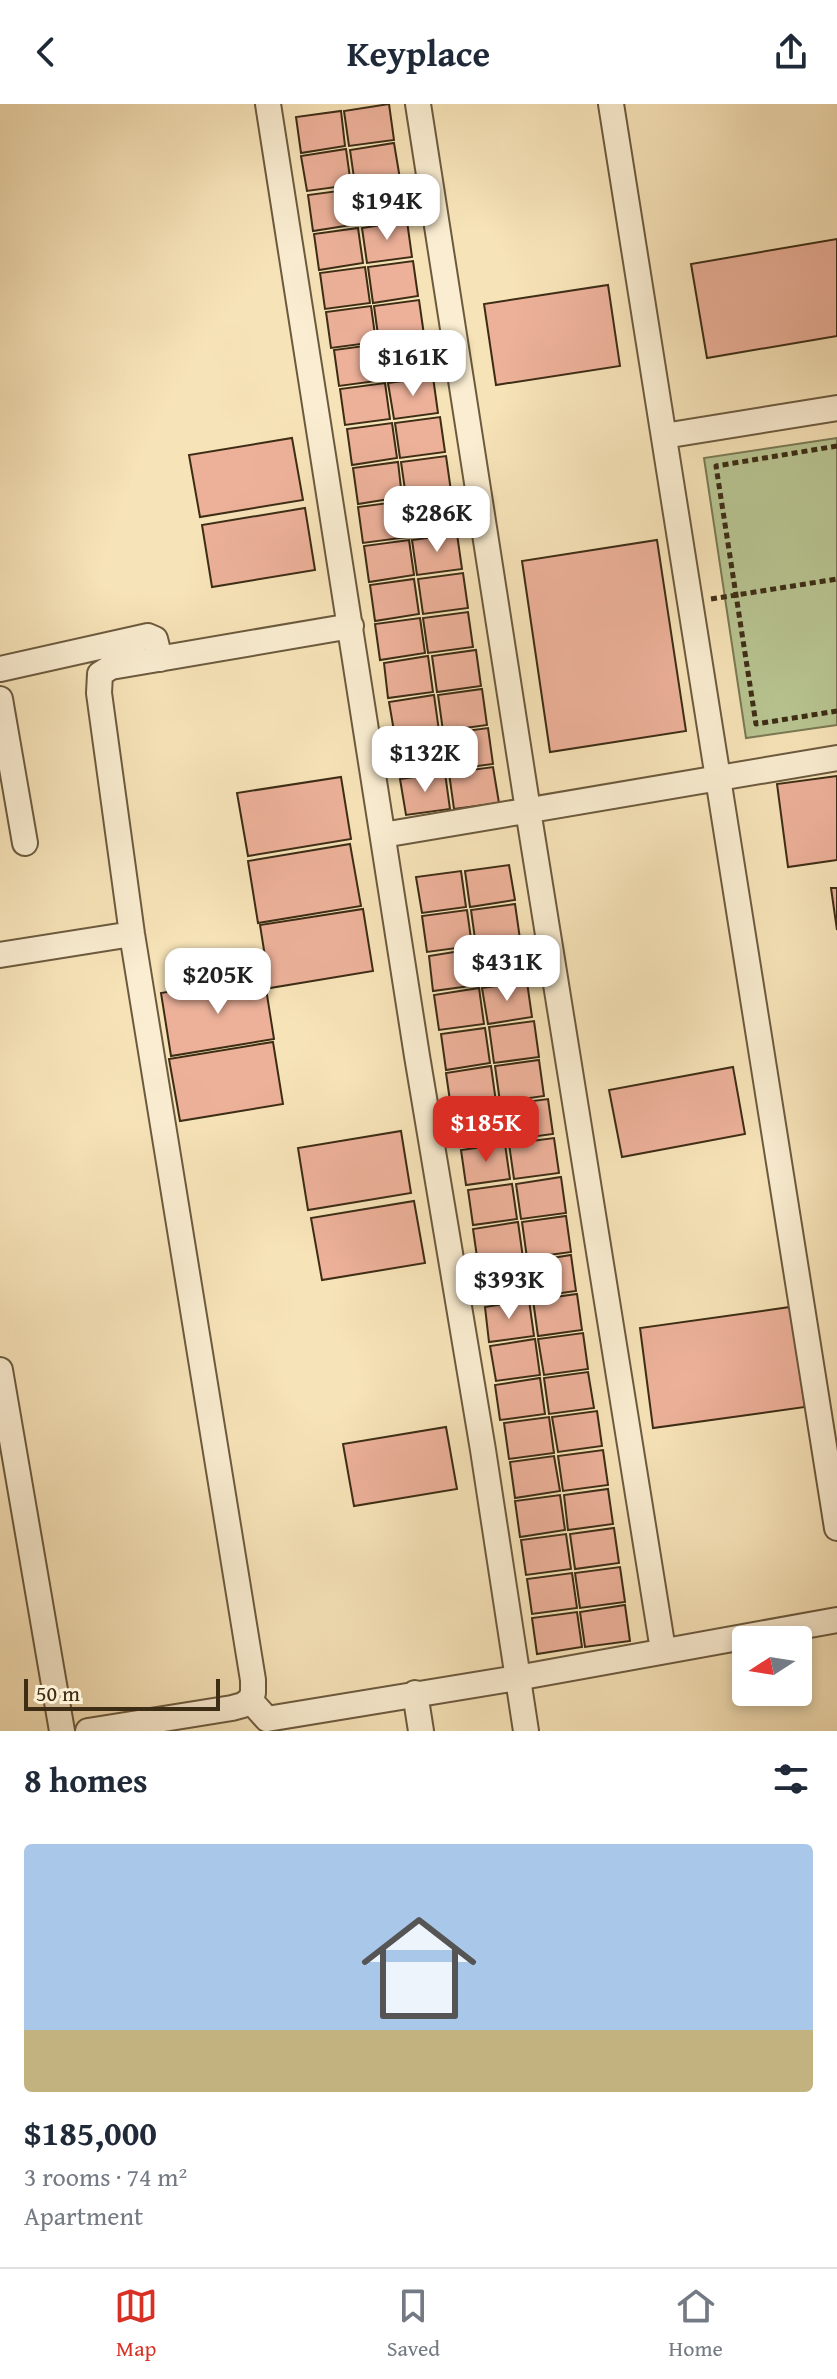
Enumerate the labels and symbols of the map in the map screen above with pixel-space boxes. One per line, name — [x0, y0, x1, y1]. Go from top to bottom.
pin: $194K — [331, 174, 443, 242]
pin: $161K — [357, 330, 469, 398]
pin: $286K — [381, 486, 493, 554]
pin: $132K — [369, 726, 481, 794]
pin: $431K — [451, 935, 563, 1003]
pin: $205K — [162, 948, 274, 1016]
pin: $185K — [430, 1096, 542, 1164]
pin: $393K — [453, 1253, 565, 1321]
north arrow — [732, 1626, 812, 1706]
scale bar — [24, 1675, 220, 1711]

